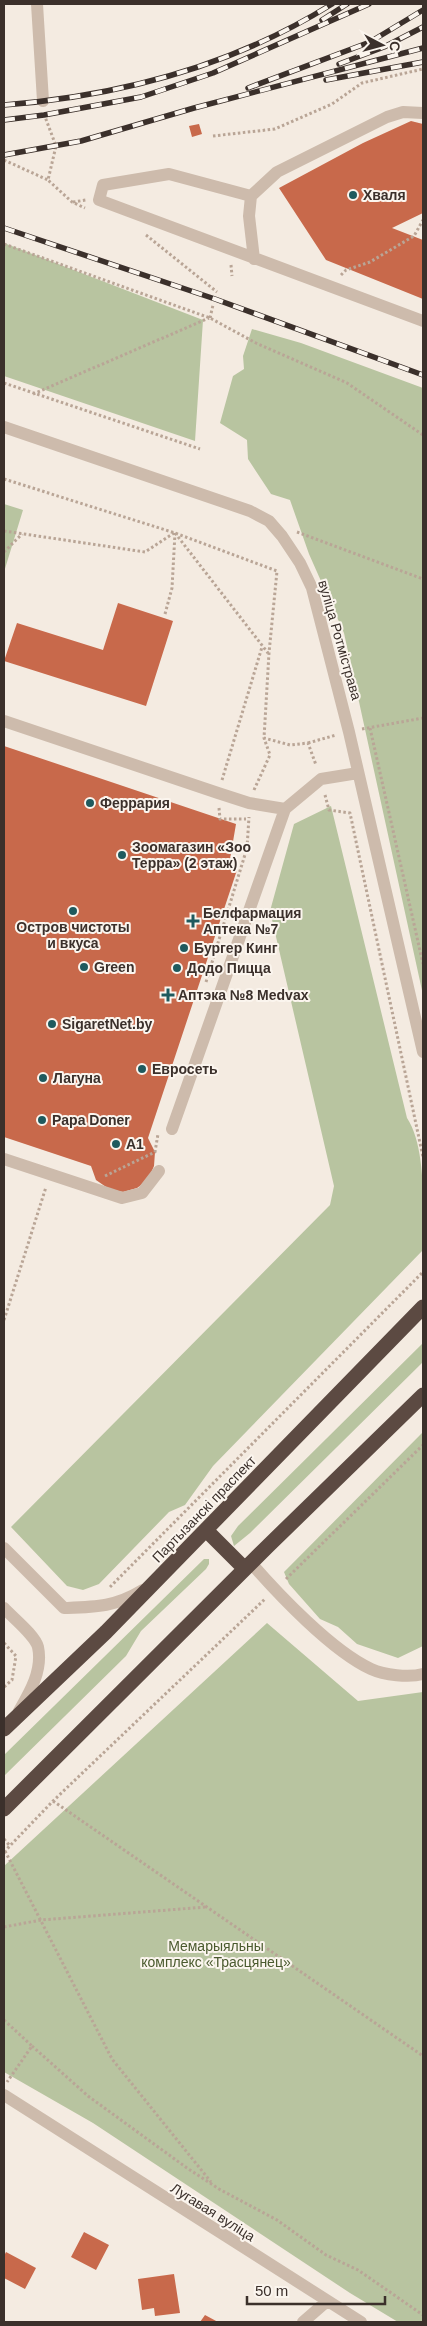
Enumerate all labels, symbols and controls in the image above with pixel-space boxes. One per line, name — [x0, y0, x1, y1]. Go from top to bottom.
north arrow — [357, 20, 407, 70]
text: С — [386, 40, 403, 52]
place label: Хваля — [363, 187, 406, 203]
marker: Хваля — [347, 189, 359, 201]
street label: вуліца Ротмістрава — [315, 578, 365, 702]
place label: Феррария — [100, 795, 170, 811]
marker: Феррария — [84, 797, 96, 809]
place label: Зоомагазин «Зоо Терра» (2 этаж) — [132, 839, 251, 871]
marker: Зоомагазин «Зоо Терра» (2 этаж) — [116, 849, 128, 861]
marker: Остров чистоты и вкуса — [67, 905, 79, 917]
place label: Белфармация Аптека №7 — [203, 905, 302, 937]
marker: Белфармация Аптека №7 — [187, 915, 199, 927]
place label: Остров чистоты и вкуса — [16, 919, 130, 951]
place label: Бургер Кинг — [194, 940, 278, 956]
marker: Бургер Кинг — [178, 942, 190, 954]
place label: Green — [94, 959, 134, 975]
place label: Додо Пицца — [187, 960, 271, 976]
marker: Green — [78, 961, 90, 973]
marker: Додо Пицца — [171, 962, 183, 974]
place label: Аптэка №8 Medvax — [178, 987, 309, 1003]
marker: Аптэка №8 Medvax — [162, 989, 174, 1001]
place label: SigaretNet.by — [62, 1016, 152, 1032]
marker: SigaretNet.by — [46, 1018, 58, 1030]
place label: Евросеть — [152, 1061, 218, 1077]
marker: Евросеть — [136, 1063, 148, 1075]
place label: Лагуна — [53, 1070, 101, 1086]
marker: Лагуна — [37, 1072, 49, 1084]
place label: Papa Doner — [52, 1112, 130, 1128]
marker: Papa Doner — [36, 1114, 48, 1126]
place label: A1 — [126, 1136, 144, 1152]
marker: A1 — [110, 1138, 122, 1150]
street label: Партызанскі праспект — [149, 1452, 260, 1566]
park label: Мемарыяльны комплекс «Трасцянец» — [141, 1938, 291, 1970]
street label: Лугавая вуліца — [168, 2180, 258, 2244]
scale bar — [247, 2274, 384, 2306]
text: 50 m — [255, 2282, 288, 2299]

